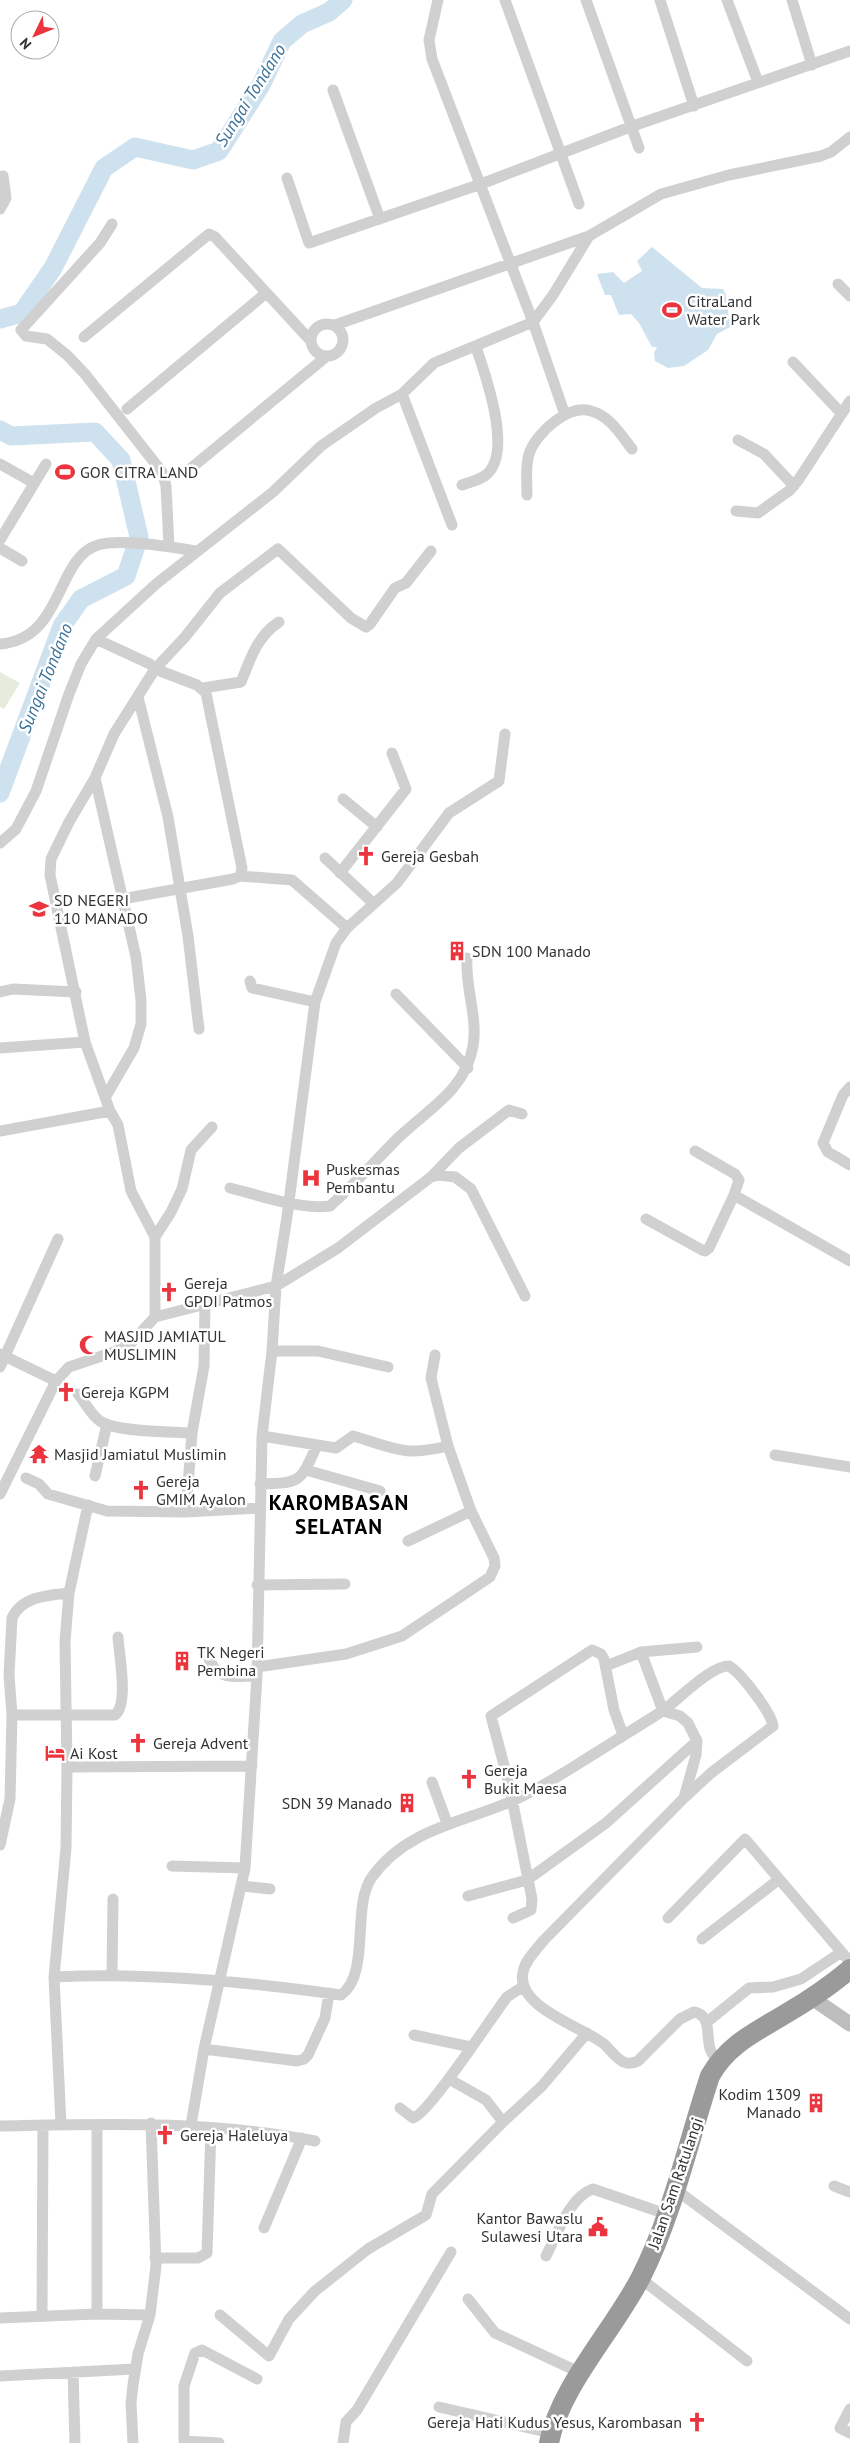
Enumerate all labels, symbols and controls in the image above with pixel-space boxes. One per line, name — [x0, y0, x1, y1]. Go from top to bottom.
north arrow — [10, 10, 60, 60]
text: N — [16, 34, 35, 53]
water label: Sungai Tondano — [209, 39, 291, 151]
place label: CitraLand Water Park — [687, 291, 760, 329]
sports icon: CitraLand Water Park — [661, 299, 683, 321]
sports icon: GOR CITRA LAND — [54, 461, 76, 483]
place label: GOR CITRA LAND — [80, 462, 198, 482]
water label: Sungai Tondano — [12, 620, 78, 736]
church icon: Gereja Gesbah — [355, 845, 377, 867]
place label: Gereja Gesbah — [381, 846, 479, 866]
place label: SD NEGERI 110 MANADO — [54, 890, 148, 928]
school or university icon: SD NEGERI 110 MANADO — [28, 898, 50, 920]
building icon: SDN 100 Manado — [446, 940, 468, 962]
place label: SDN 100 Manado — [472, 941, 591, 961]
place label: Puskesmas Pembantu — [326, 1159, 400, 1197]
hospital icon: Puskesmas Pembantu — [300, 1167, 322, 1189]
place label: Gereja GPDI Patmos — [184, 1273, 272, 1311]
church icon: Gereja GPDI Patmos — [158, 1281, 180, 1303]
place label: MASJID JAMIATUL MUSLIMIN — [104, 1326, 226, 1364]
mosque icon: MASJID JAMIATUL MUSLIMIN — [78, 1334, 100, 1356]
church icon: Gereja KGPM — [55, 1381, 77, 1403]
place label: Gereja KGPM — [81, 1382, 169, 1402]
temple icon: Masjid Jamiatul Muslimin — [28, 1443, 50, 1465]
place label: Masjid Jamiatul Muslimin — [54, 1444, 227, 1464]
place label: Gereja GMIM Ayalon — [156, 1471, 246, 1509]
church icon: Gereja GMIM Ayalon — [130, 1479, 152, 1501]
district label: KAROMBASAN SELATAN — [269, 1489, 409, 1540]
place label: TK Negeri Pembina — [197, 1642, 265, 1680]
building icon: TK Negeri Pembina — [171, 1650, 193, 1672]
church icon: Gereja Advent — [127, 1732, 149, 1754]
place label: Gereja Advent — [153, 1733, 249, 1753]
hotel icon: Ai Kost — [44, 1742, 66, 1764]
place label: Ai Kost — [70, 1743, 118, 1763]
place label: Gereja Bukit Maesa — [484, 1760, 567, 1798]
church icon: Gereja Bukit Maesa — [458, 1768, 480, 1790]
building icon: SDN 39 Manado — [396, 1792, 418, 1814]
place label: SDN 39 Manado — [282, 1793, 392, 1813]
place label: Kodim 1309 Manado — [718, 2084, 801, 2122]
building icon: Kodim 1309 Manado — [805, 2092, 827, 2114]
street label: Jalan Sam Ratulangi — [643, 2115, 707, 2252]
church icon: Gereja Haleluya — [154, 2124, 176, 2146]
place label: Gereja Haleluya — [180, 2125, 288, 2145]
place label: Kantor Bawaslu Sulawesi Utara — [476, 2208, 583, 2246]
public building icon: Kantor Bawaslu Sulawesi Utara — [587, 2216, 609, 2238]
church icon: Gereja Hati Kudus Yesus, Karombasan — [686, 2411, 708, 2433]
place label: Gereja Hati Kudus Yesus, Karombasan — [427, 2412, 682, 2432]

